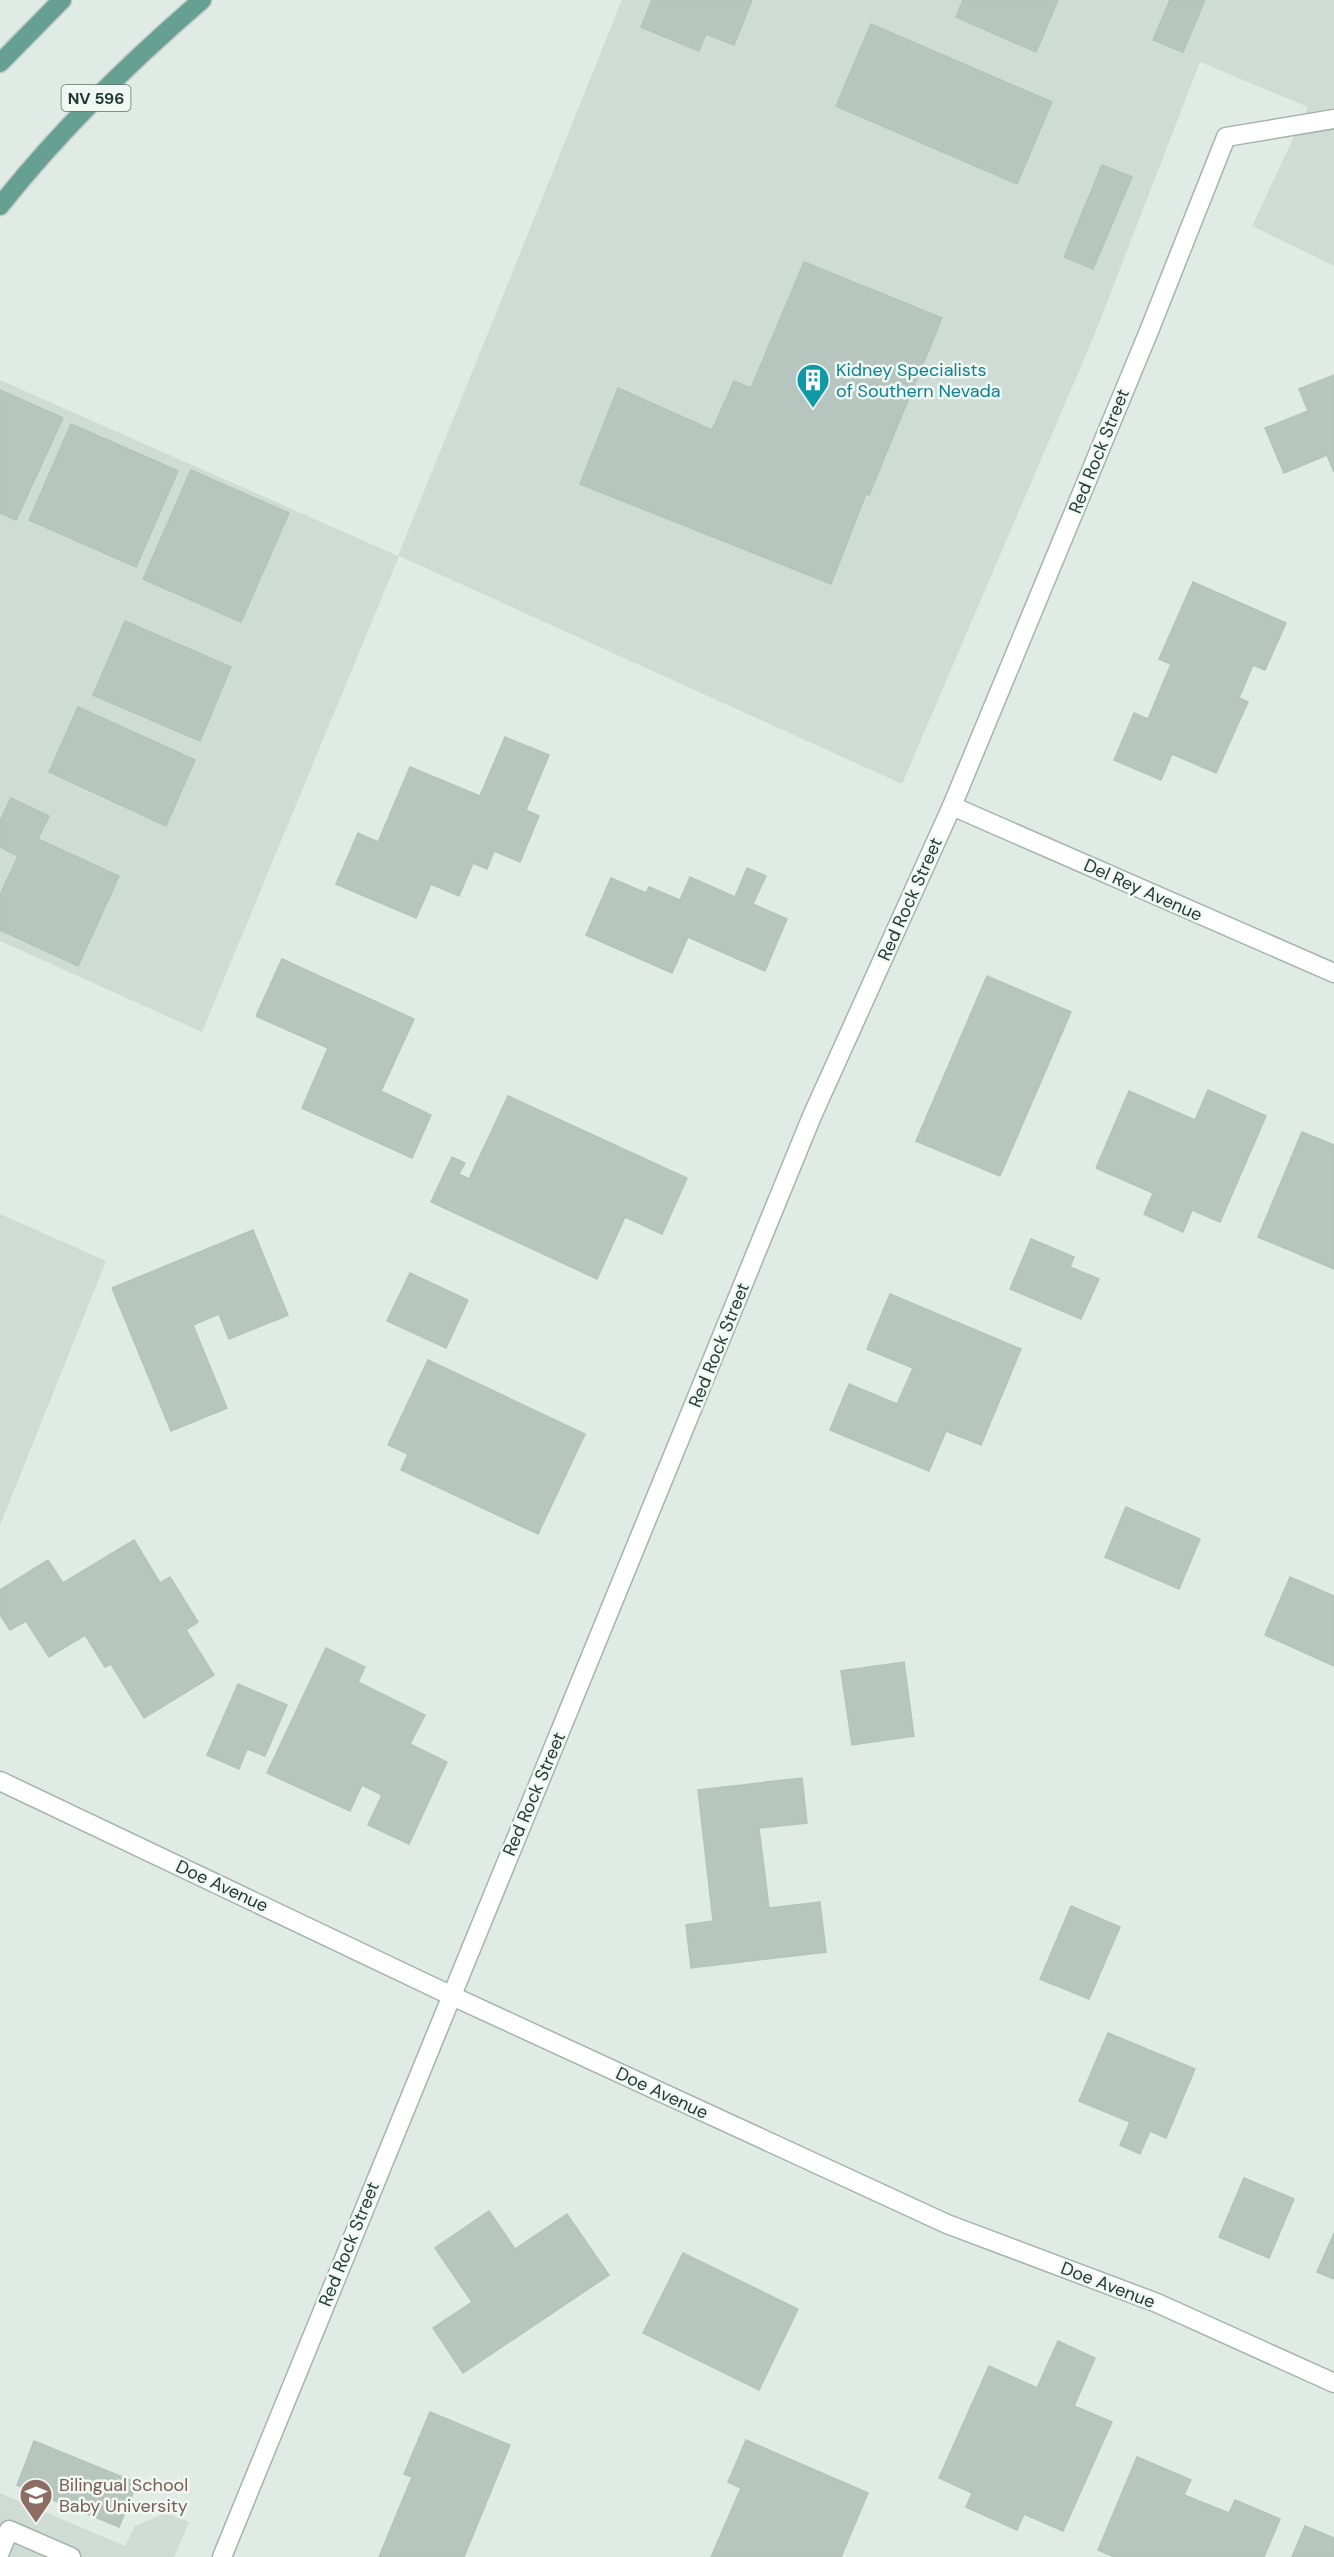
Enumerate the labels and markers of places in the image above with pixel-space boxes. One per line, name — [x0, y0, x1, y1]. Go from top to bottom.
place label: Kidney Specialists of Southern Nevada — [836, 358, 1001, 403]
building icon: Kidney Specialists of Southern Nevada — [795, 362, 831, 409]
place label: Bilingual School Baby University — [59, 2473, 188, 2518]
school or university icon: Bilingual School Baby University — [18, 2477, 54, 2524]

